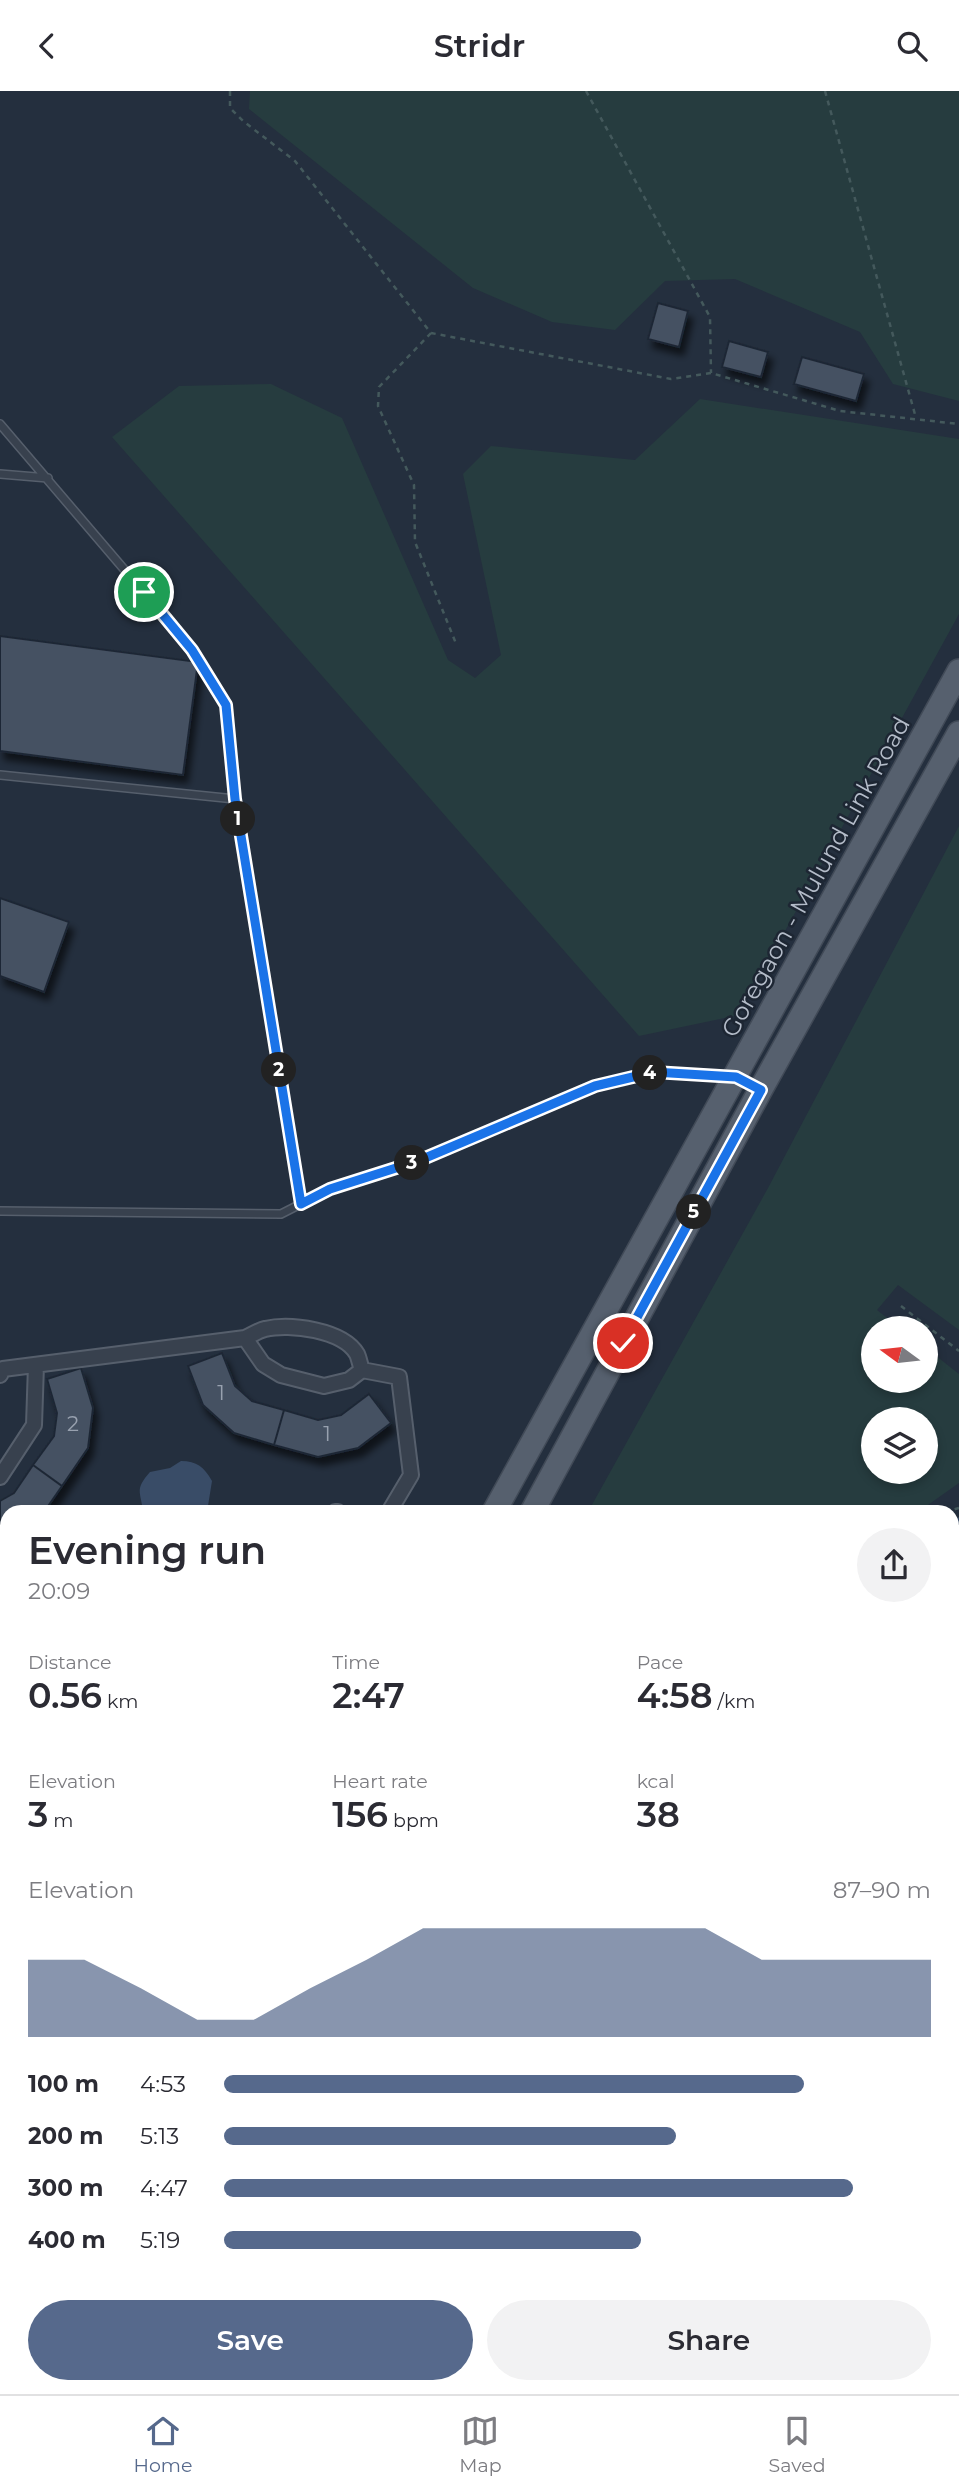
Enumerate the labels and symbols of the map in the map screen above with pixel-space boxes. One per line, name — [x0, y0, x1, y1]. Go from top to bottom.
pin — [114, 562, 174, 622]
street label: Goregaon - Mulund Link Road — [715, 712, 916, 1042]
pin: 1 — [220, 801, 256, 837]
pin: 2 — [262, 1053, 296, 1087]
pin: 4 — [632, 1055, 668, 1091]
pin: 3 — [394, 1145, 430, 1181]
pin: 5 — [676, 1195, 712, 1229]
pin — [593, 1313, 653, 1373]
north arrow — [861, 1316, 938, 1393]
house number: 1 — [217, 1380, 225, 1405]
house number: 2 — [67, 1411, 79, 1436]
house number: 1 — [323, 1421, 331, 1446]

